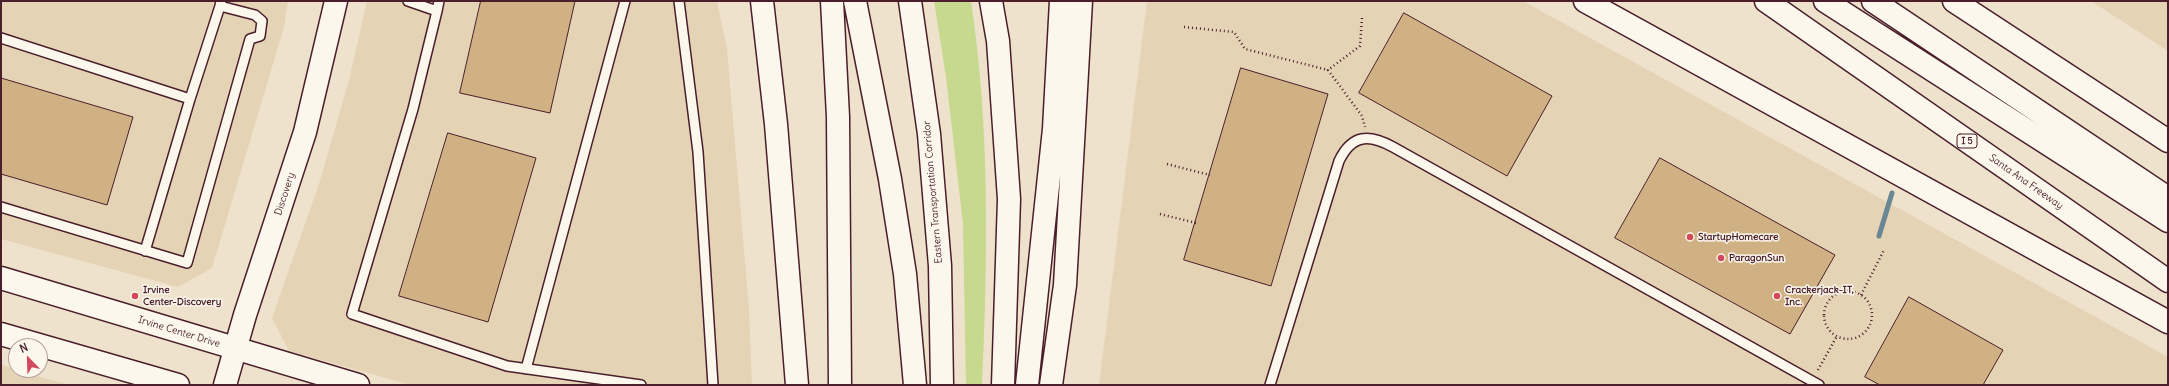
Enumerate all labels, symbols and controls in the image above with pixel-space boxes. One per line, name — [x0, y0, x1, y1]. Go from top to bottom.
street label: Eastern Transportation Corridor — [921, 120, 945, 264]
road number: I 5 — [1957, 134, 1977, 148]
street label: Santa Ana Freeway — [1987, 152, 2065, 212]
street label: Discovery — [272, 171, 298, 217]
place label: StartupHomecare — [1698, 231, 1778, 243]
marker: StartupHomecare — [1685, 232, 1695, 242]
place label: ParagonSun — [1729, 252, 1784, 264]
marker: ParagonSun — [1716, 253, 1726, 263]
place label: Irvine Center-Discovery — [143, 284, 221, 308]
place label: Crackerjack-IT, Inc. — [1785, 284, 1854, 308]
marker: Irvine Center-Discovery — [130, 291, 140, 301]
marker: Crackerjack-IT, Inc. — [1772, 291, 1782, 301]
street label: Irvine Center Drive — [137, 314, 221, 350]
north arrow — [8, 338, 48, 378]
text: N — [17, 340, 30, 356]

